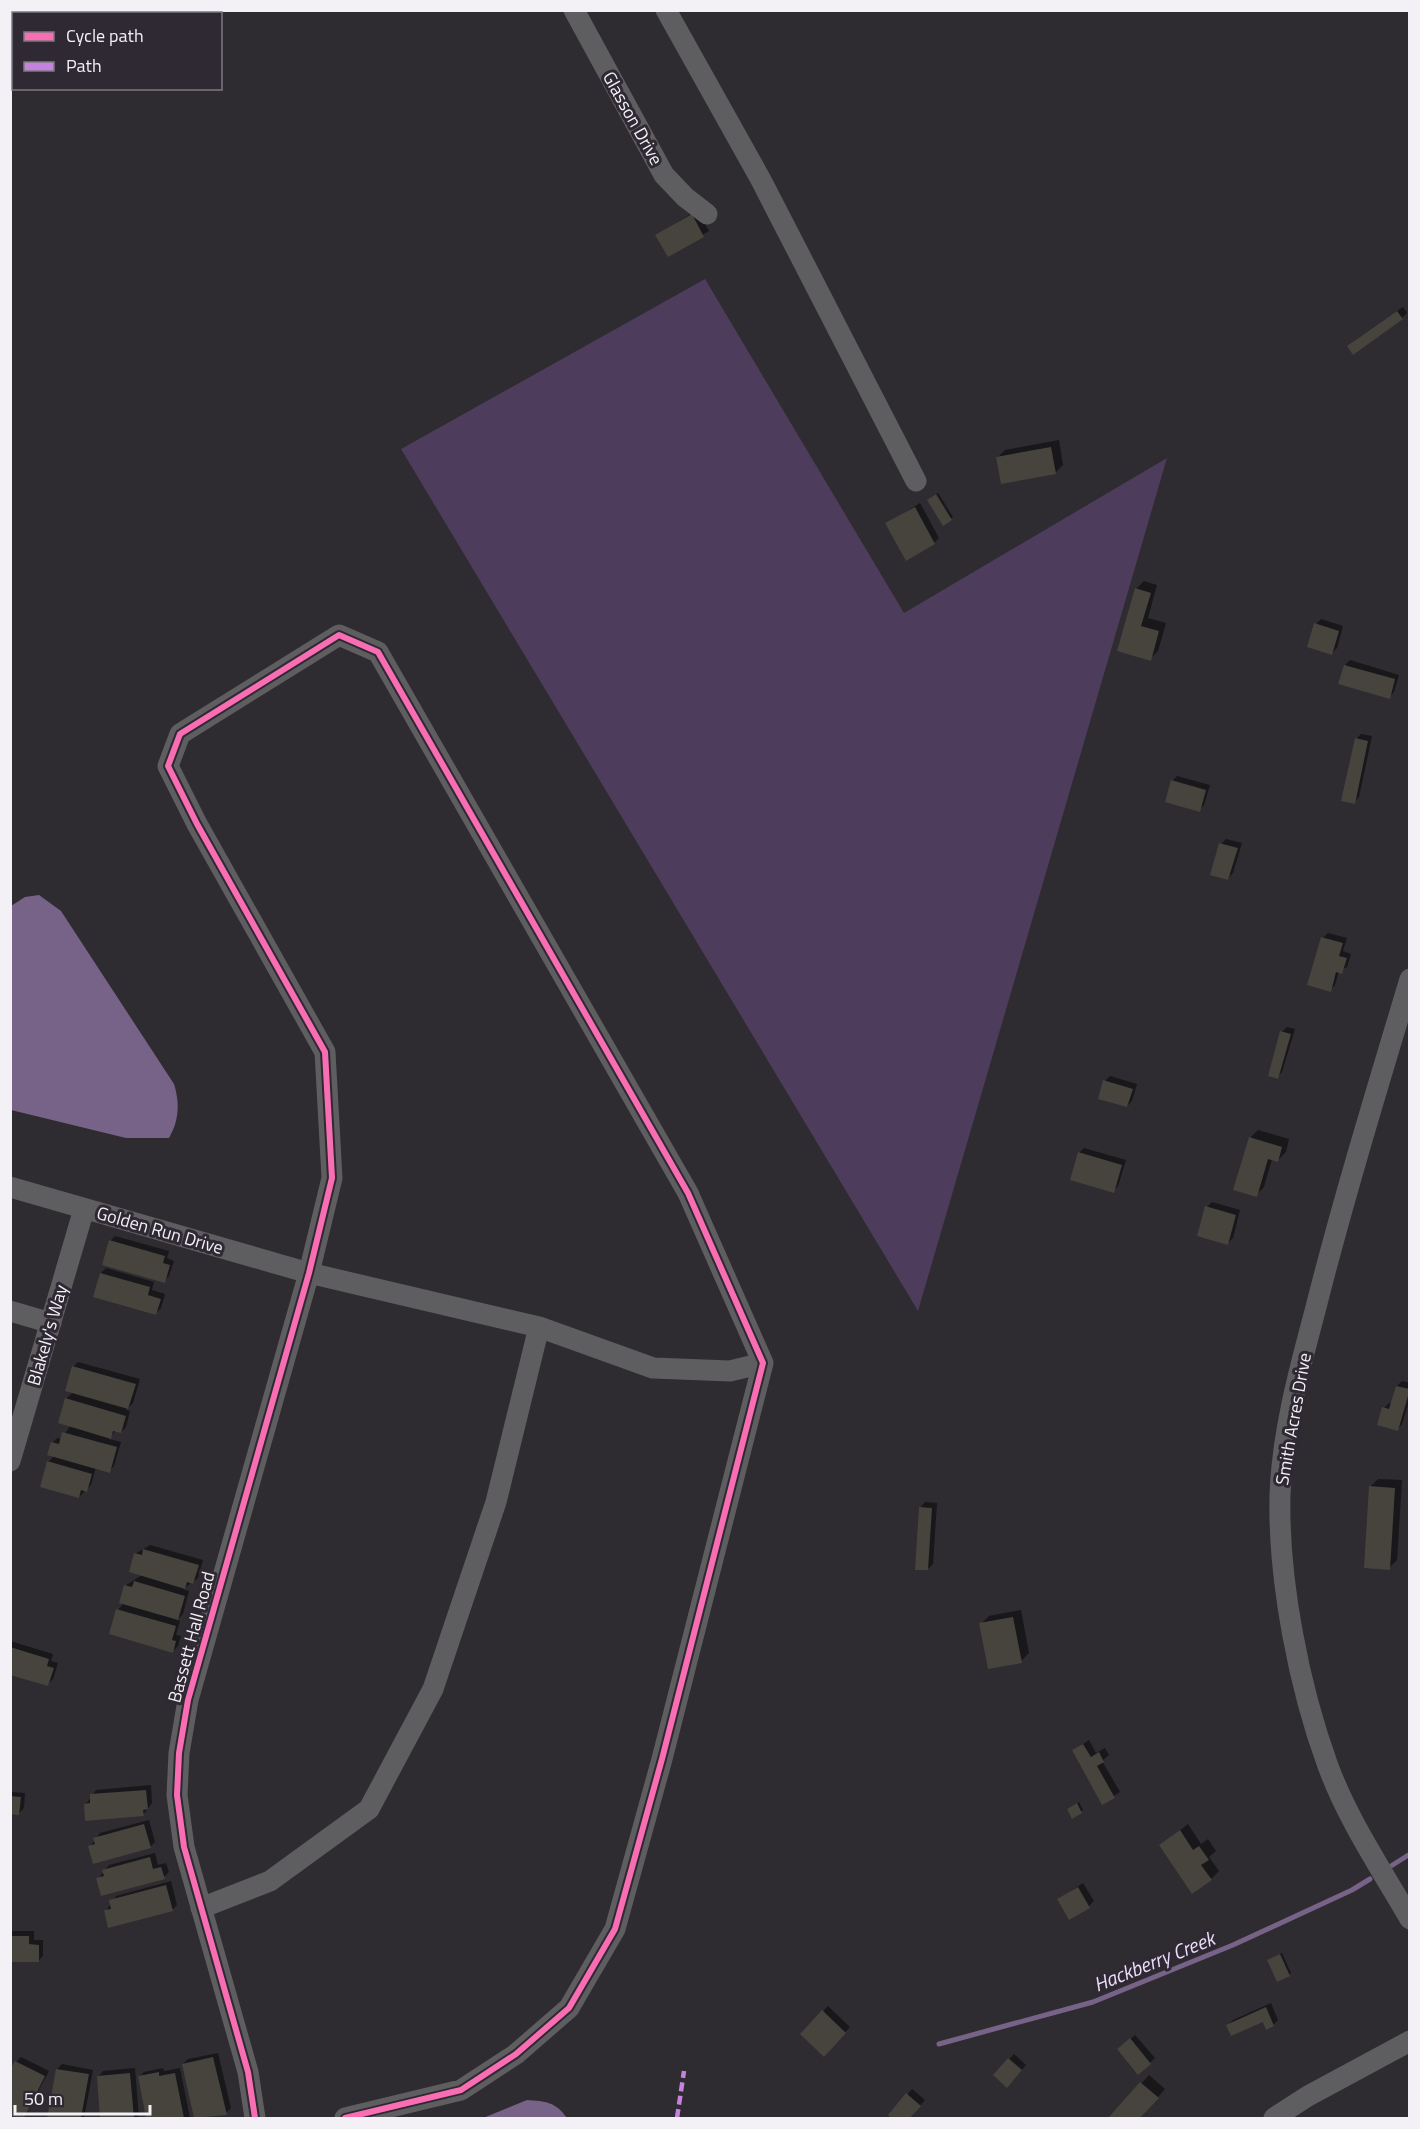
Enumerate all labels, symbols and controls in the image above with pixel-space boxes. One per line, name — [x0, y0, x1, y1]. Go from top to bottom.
legend — [12, 12, 222, 90]
text: Cycle path — [66, 22, 144, 49]
text: Path — [66, 52, 102, 79]
street label: Glasson Drive — [596, 66, 670, 170]
street label: Golden Run Drive — [94, 1199, 226, 1261]
street label: Blakely's Way — [20, 1281, 74, 1389]
street label: Smith Acres Drive — [1268, 1351, 1318, 1487]
street label: Bassett Hall Road — [161, 1568, 221, 1706]
water label: Hackberry Creek — [1089, 1922, 1221, 1999]
scale bar — [15, 2078, 150, 2116]
text: 50 m — [24, 2085, 63, 2112]

